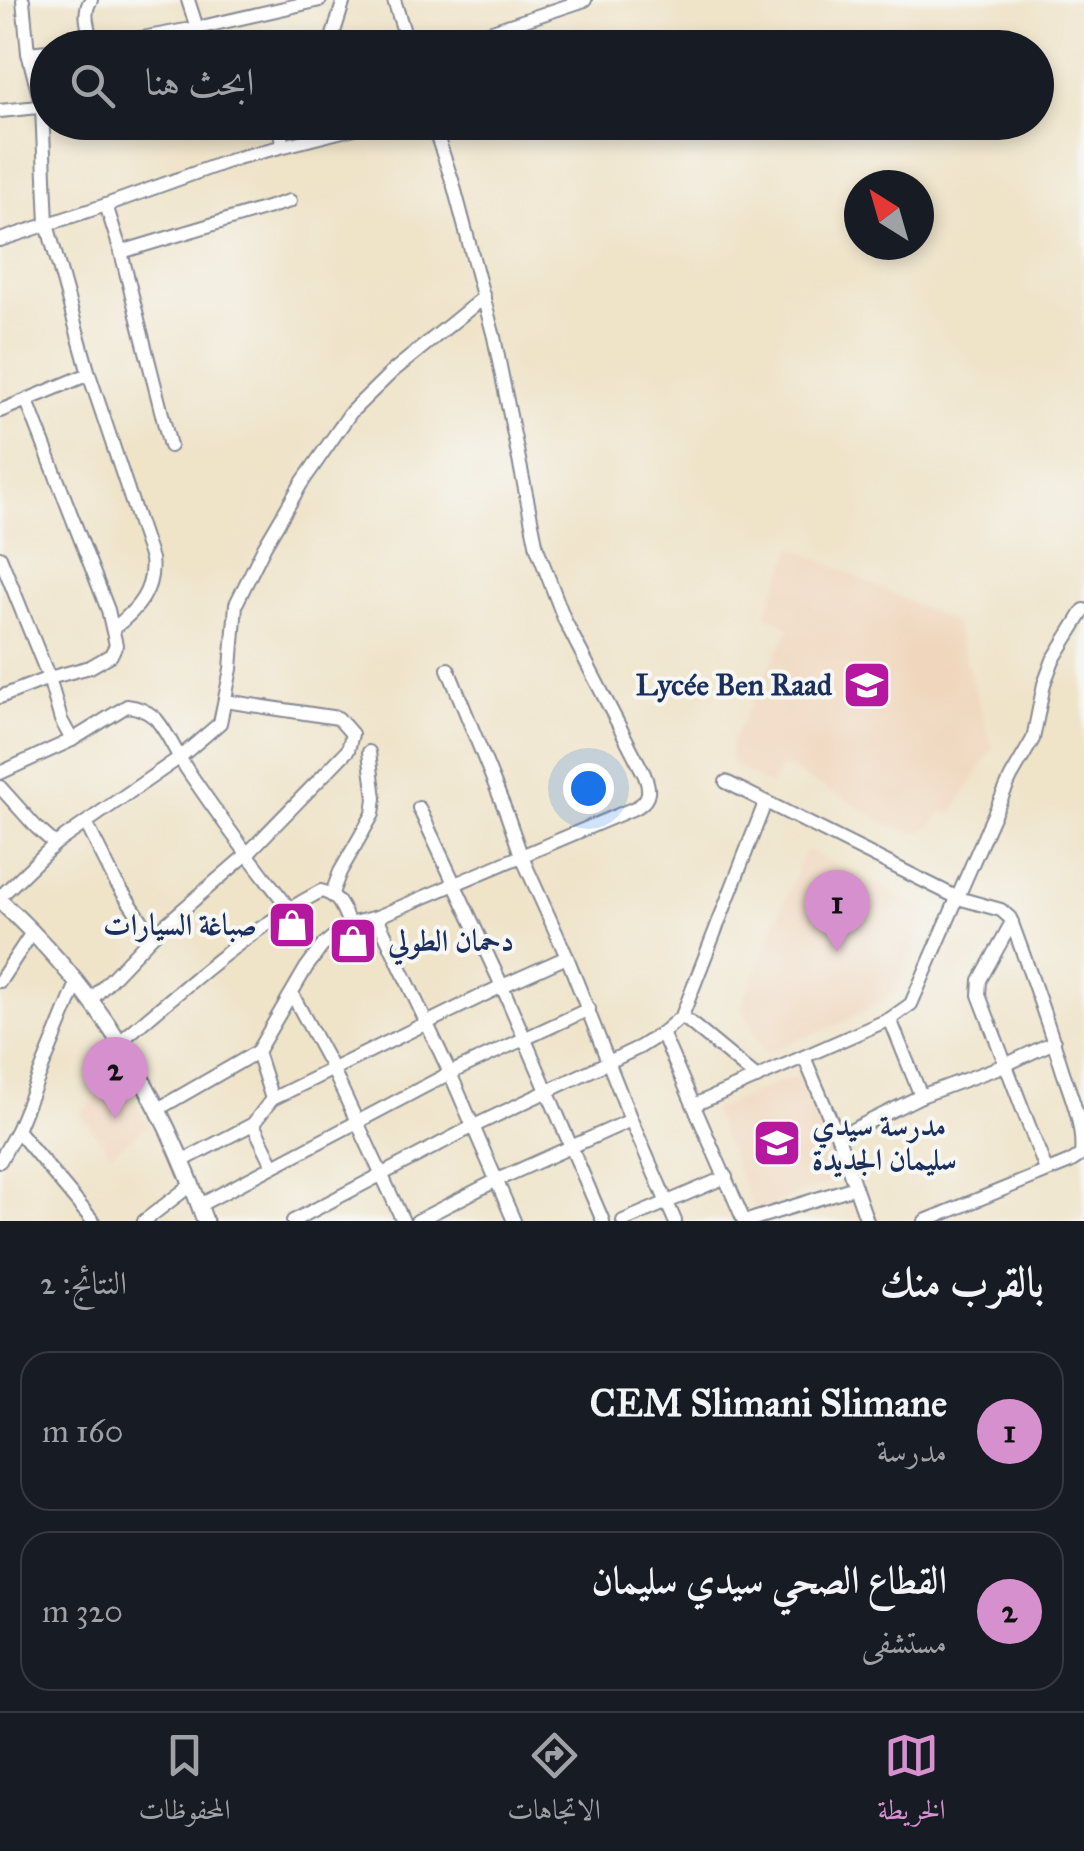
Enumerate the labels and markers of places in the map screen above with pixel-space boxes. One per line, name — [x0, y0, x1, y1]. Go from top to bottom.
school or university icon: Lycée Ben Raad — [841, 659, 893, 711]
place label: Lycée Ben Raad — [636, 667, 833, 703]
pin: 1 — [804, 870, 870, 952]
shop icon: صباغة السيارات — [266, 899, 318, 951]
place label: صباغة السيارات — [103, 907, 257, 943]
shop icon: دحمان الطولي — [327, 915, 379, 967]
place label: دحمان الطولي — [387, 923, 514, 966]
pin: 2 — [82, 1036, 148, 1119]
place label: مدرسة سيدي سليمان الجديدة — [812, 1108, 957, 1178]
school or university icon: مدرسة سيدي سليمان الجديدة — [751, 1117, 803, 1169]

